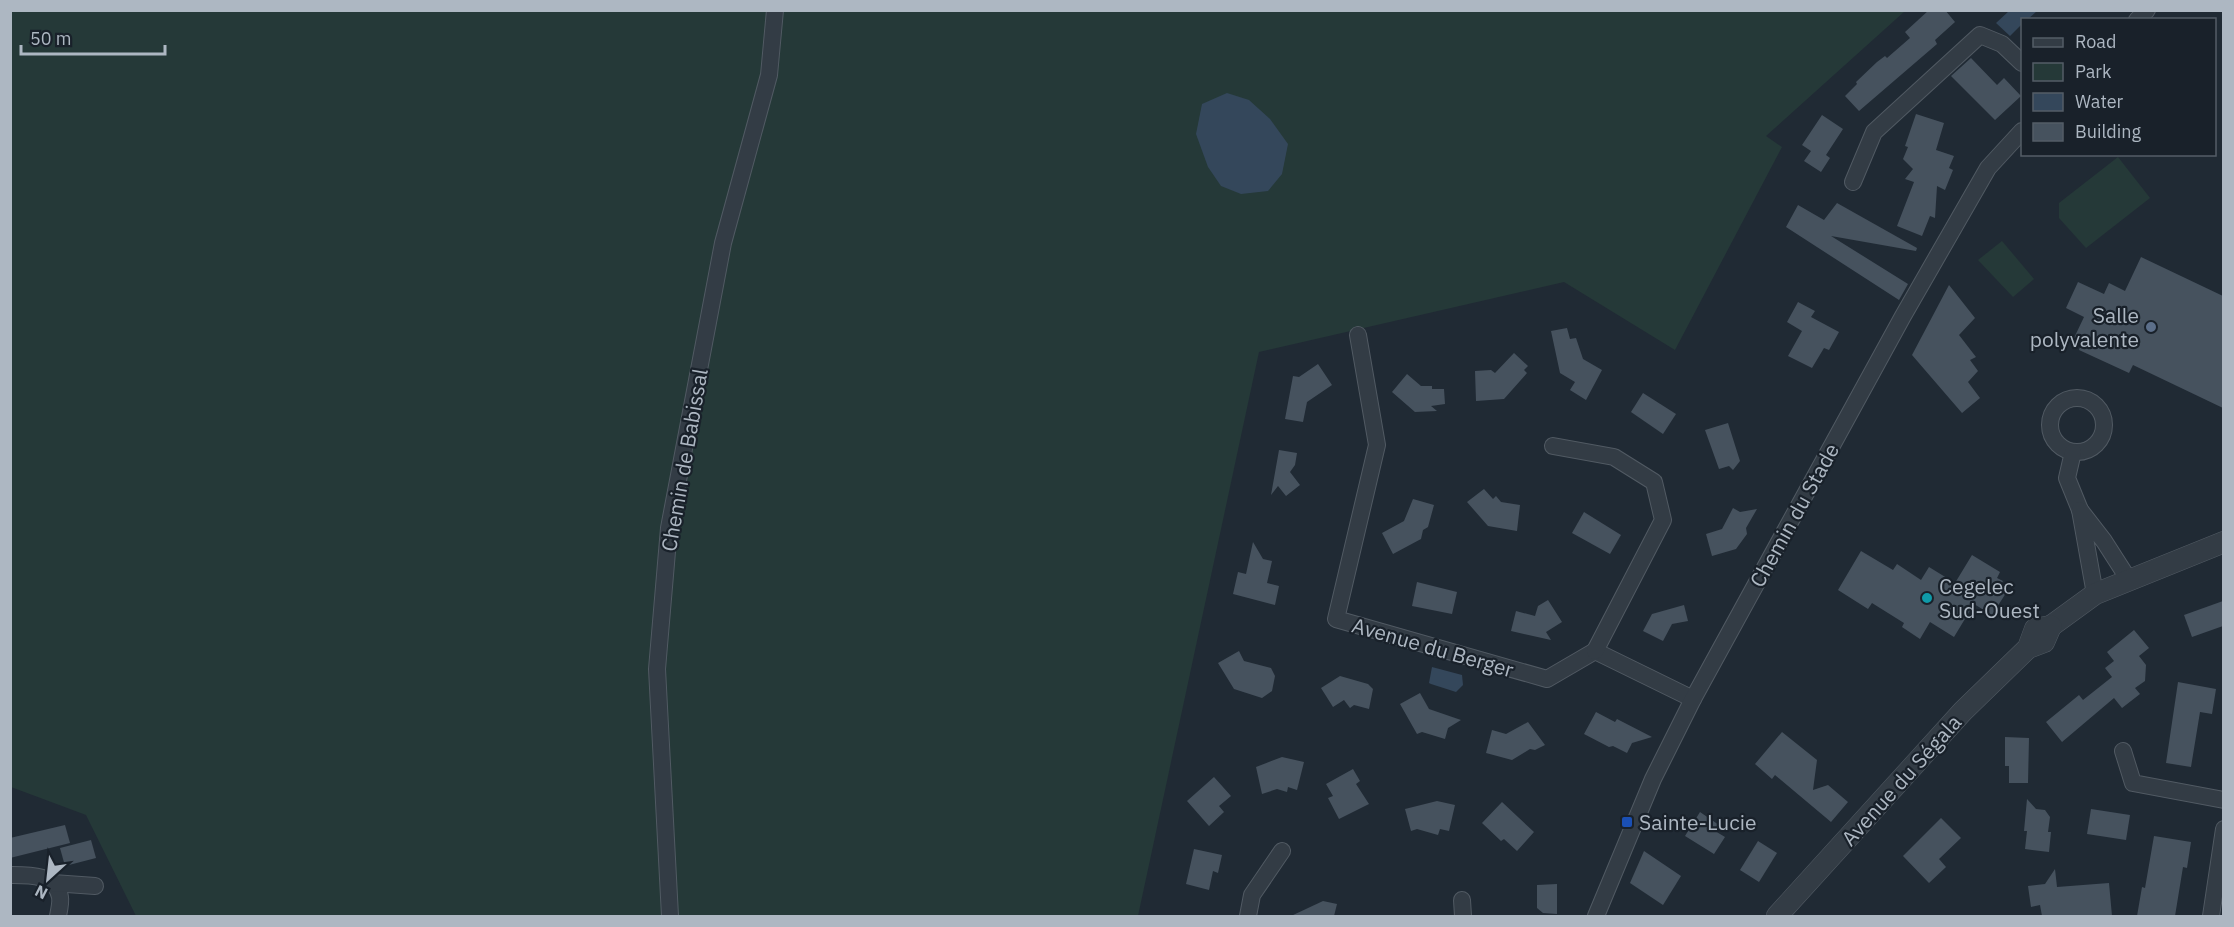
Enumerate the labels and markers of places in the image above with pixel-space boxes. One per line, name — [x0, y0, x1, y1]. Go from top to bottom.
place label: Salle polyvalente — [2030, 301, 2139, 353]
marker: Salle polyvalente — [2144, 320, 2158, 334]
place label: Cegelec Sud-Ouest — [1939, 572, 2040, 624]
marker: Cegelec Sud-Ouest — [1920, 591, 1934, 605]
place label: Sainte-Lucie — [1639, 808, 1757, 836]
marker: Sainte-Lucie — [1620, 815, 1634, 829]

